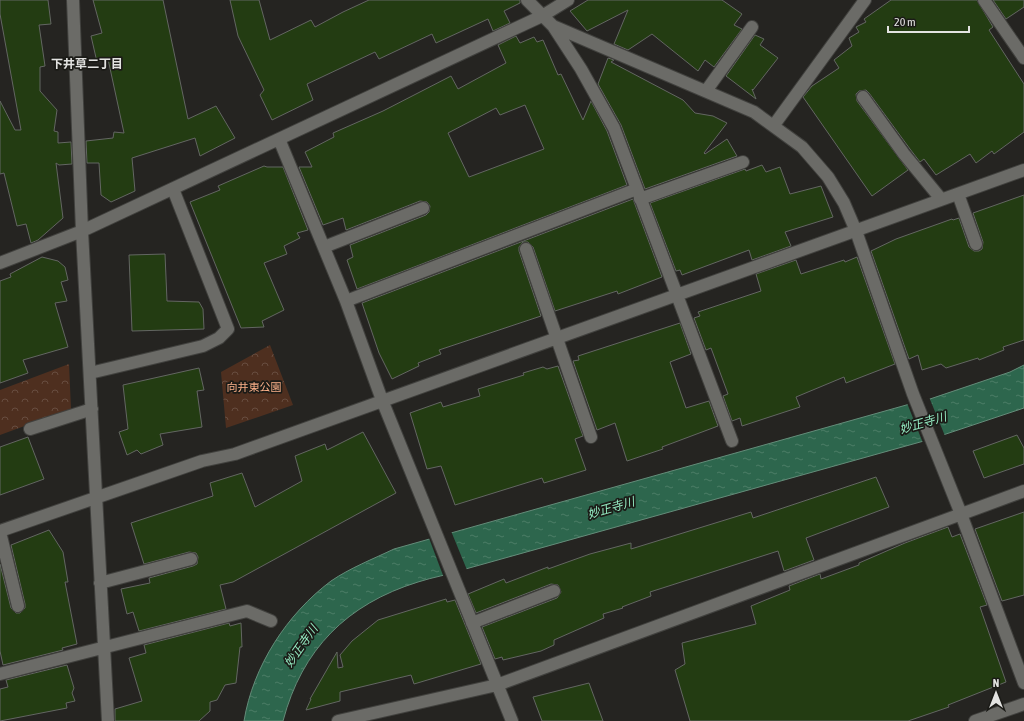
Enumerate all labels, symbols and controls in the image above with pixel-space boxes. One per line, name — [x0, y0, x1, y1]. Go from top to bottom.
scale bar — [888, 8, 969, 34]
text: 20 m — [894, 15, 916, 29]
district label: 下井草二丁目 — [51, 57, 123, 71]
park label: 向井東公園 — [227, 381, 282, 393]
water label: 妙正寺川 — [898, 409, 950, 436]
water label: 妙正寺川 — [586, 494, 638, 521]
water label: 妙正寺川 — [281, 621, 322, 670]
north arrow — [976, 673, 1016, 713]
text: N — [993, 677, 999, 689]

